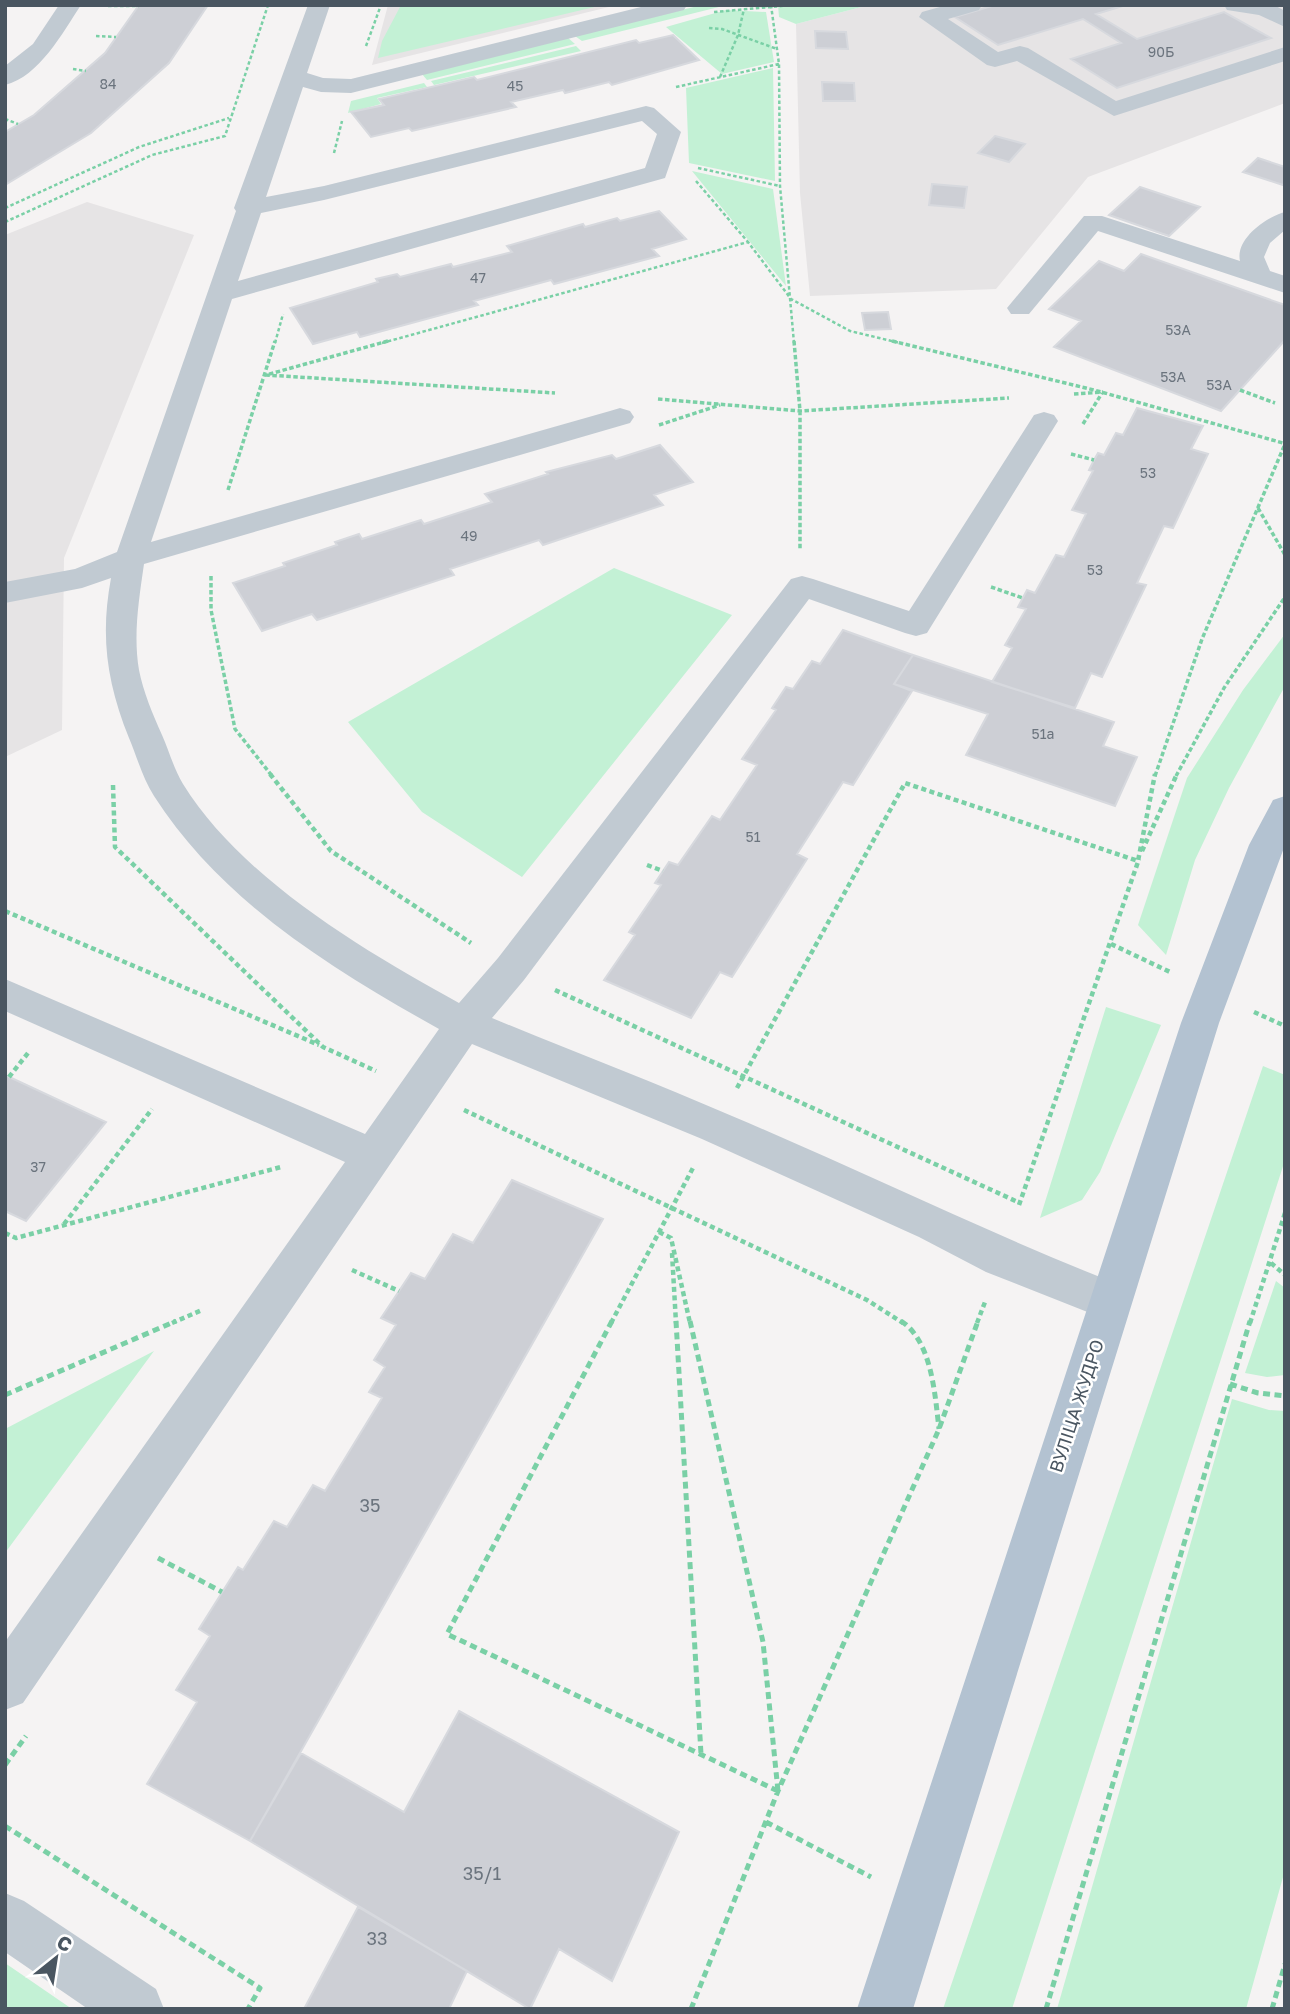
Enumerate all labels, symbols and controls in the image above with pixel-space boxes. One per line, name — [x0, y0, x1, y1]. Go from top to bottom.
house number: 90Б — [1148, 43, 1174, 60]
house number: 84 — [99, 75, 117, 92]
house number: 45 — [507, 77, 523, 94]
house number: 47 — [470, 269, 486, 286]
house number: 53А — [1165, 321, 1191, 338]
house number: 53А — [1160, 368, 1186, 385]
house number: 53А — [1206, 376, 1232, 393]
house number: 53 — [1140, 464, 1156, 481]
house number: 49 — [460, 527, 478, 544]
house number: 53 — [1087, 561, 1103, 578]
house number: 51а — [1032, 725, 1054, 742]
house number: 51 — [746, 828, 761, 845]
house number: 37 — [30, 1158, 46, 1175]
street label: ВУЛІЦА ЖУДРО — [1044, 1336, 1108, 1475]
house number: 35 — [360, 1494, 380, 1516]
house number: 35/1 — [463, 1862, 501, 1884]
north arrow — [21, 1923, 91, 1993]
house number: 33 — [366, 1927, 388, 1949]
text: С — [53, 1930, 76, 1956]

